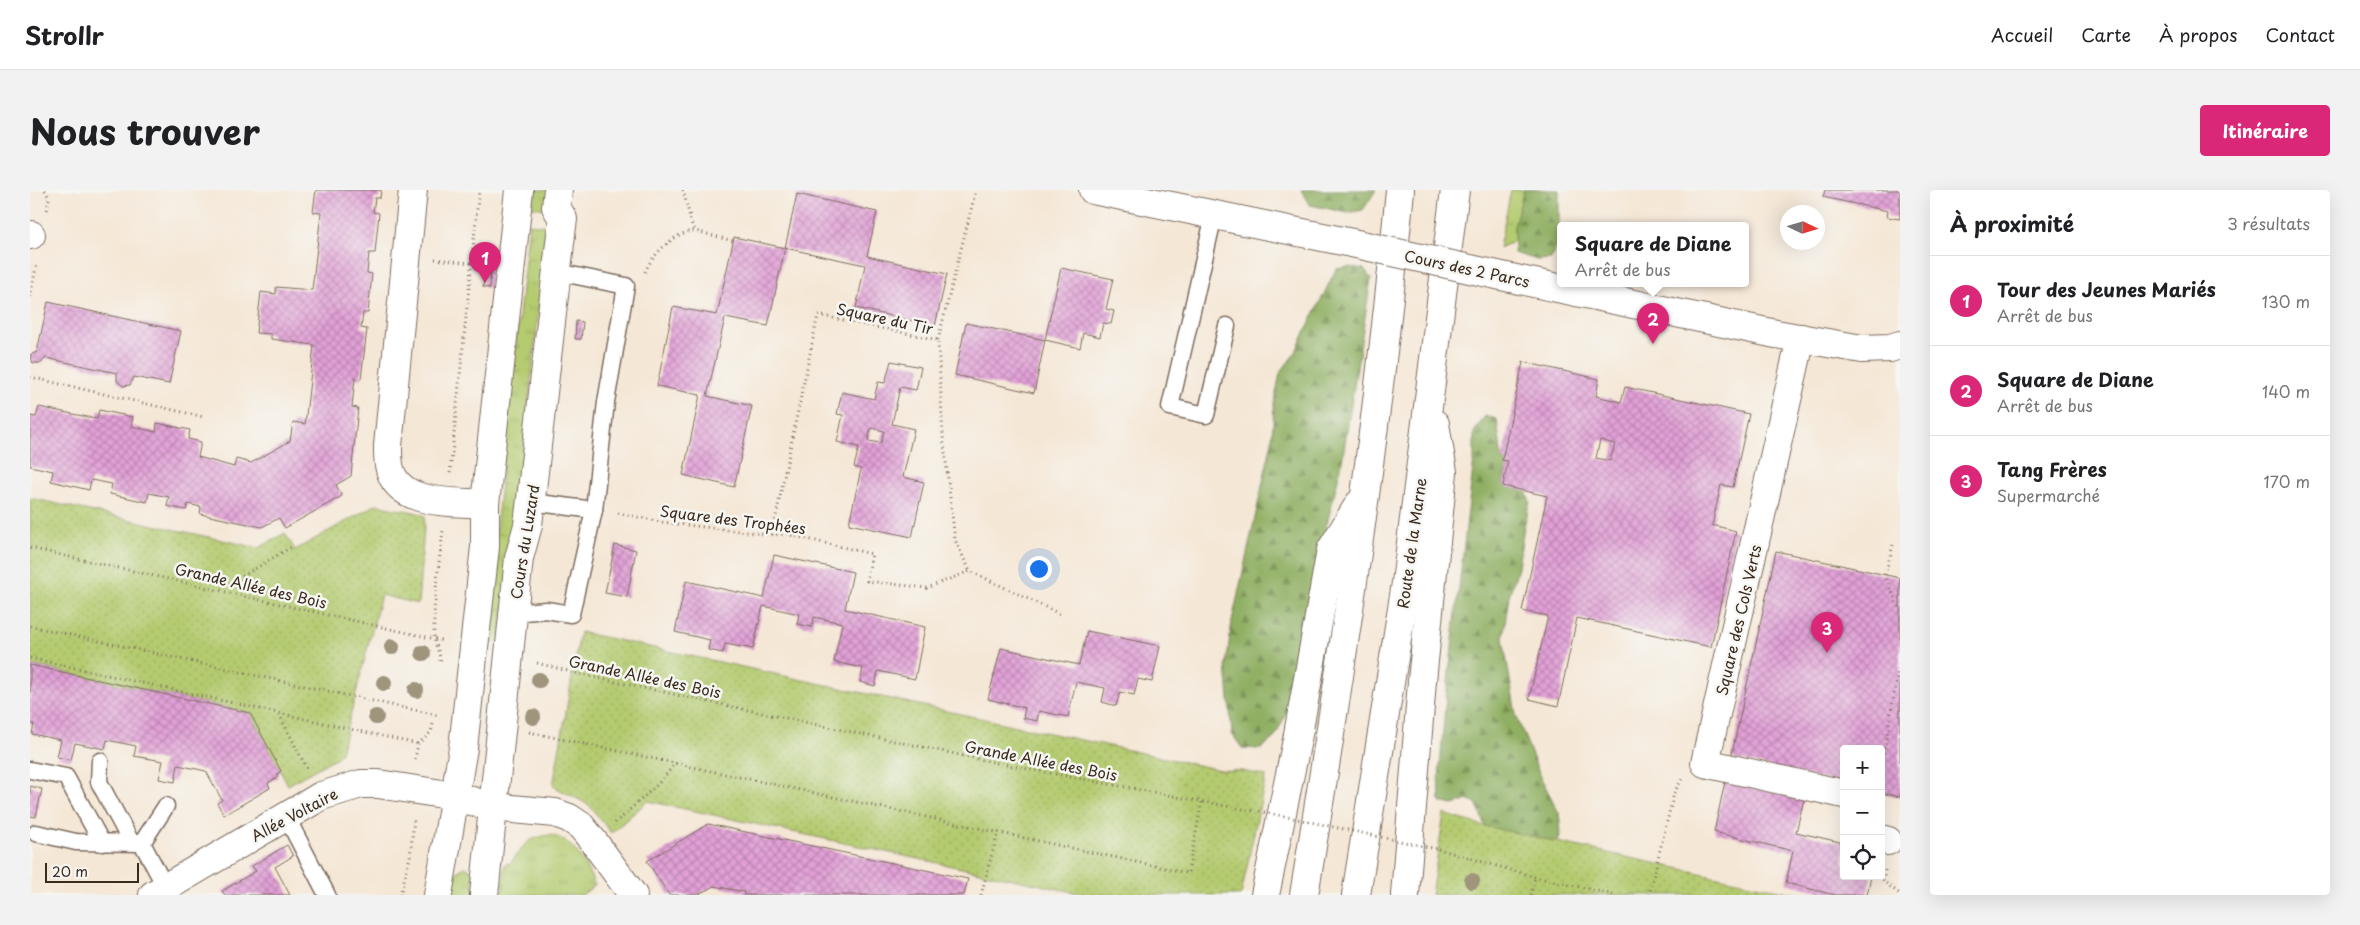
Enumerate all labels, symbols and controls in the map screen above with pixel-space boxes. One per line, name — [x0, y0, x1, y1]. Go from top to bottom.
text: Strollr — [25, 17, 104, 53]
text: Accueil — [1991, 21, 2053, 48]
text: Carte — [2081, 21, 2131, 48]
text: À propos — [2159, 21, 2237, 48]
text: Contact — [2265, 21, 2335, 48]
text: Nous trouver — [30, 104, 260, 157]
button: Itinéraire — [2200, 105, 2330, 156]
north arrow — [1780, 205, 1825, 250]
text: À proximité — [1950, 207, 2074, 239]
text: 3 résultats — [2227, 211, 2310, 235]
popup — [1557, 222, 1749, 287]
text: Square de Diane — [1575, 229, 1731, 257]
pin: 1 — [469, 242, 501, 283]
street label: Cours des 2 Parcs — [1402, 243, 1532, 293]
text: Arrêt de bus — [1575, 257, 1670, 281]
text: Tour des Jeunes Mariés — [1997, 275, 2216, 303]
text: 1 — [1962, 289, 1970, 313]
text: 130 m — [2262, 289, 2310, 313]
street label: Square du Tir — [835, 297, 936, 340]
pin: 2 — [1637, 303, 1669, 344]
text: Arrêt de bus — [1997, 303, 2093, 327]
text: Square de Diane — [1997, 365, 2154, 393]
text: 2 — [1960, 379, 1972, 403]
text: 140 m — [2262, 379, 2310, 403]
text: Arrêt de bus — [1997, 393, 2093, 417]
text: Tang Frères — [1997, 455, 2107, 483]
text: 3 — [1961, 469, 1971, 493]
text: 170 m — [2264, 469, 2310, 493]
street label: Route de la Marne — [1390, 476, 1432, 610]
street label: Cours du Luzard — [504, 483, 544, 601]
text: Supermarché — [1997, 483, 2100, 507]
street label: Square des Trophées — [659, 499, 807, 539]
street label: Square des Cols Verts — [1709, 542, 1767, 698]
street label: Grande Allée des Bois — [173, 556, 329, 614]
your location — [1026, 556, 1052, 582]
pin: 3 — [1811, 612, 1843, 653]
street label: Grande Allée des Bois — [567, 649, 723, 703]
street label: Grande Allée des Bois — [963, 734, 1119, 786]
map controls — [1840, 745, 1885, 880]
button: + — [1840, 745, 1885, 790]
street label: Allée Voltaire — [246, 781, 342, 847]
button: − — [1840, 790, 1885, 835]
button: locate — [1840, 835, 1885, 880]
scale bar — [45, 860, 139, 883]
text: 20 m — [52, 861, 88, 882]

